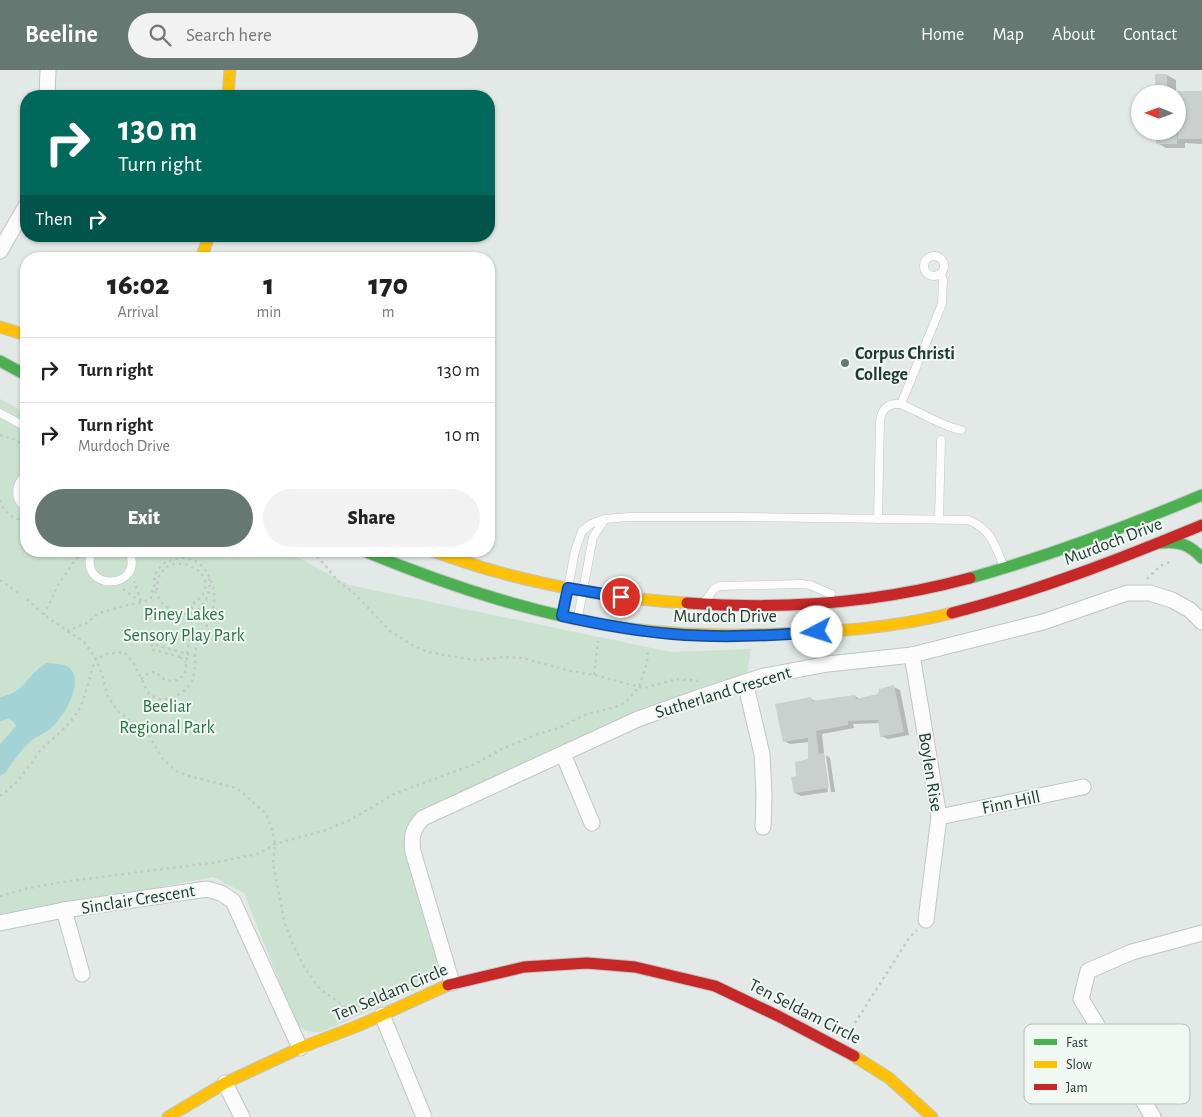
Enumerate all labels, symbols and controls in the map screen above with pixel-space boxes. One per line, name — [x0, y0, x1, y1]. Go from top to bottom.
search box — [128, 13, 478, 58]
icon: search — [146, 21, 174, 49]
text: Beeline — [25, 23, 98, 47]
text: Search here — [186, 26, 272, 45]
text: Home — [921, 26, 964, 44]
text: Map — [992, 26, 1024, 44]
text: About — [1052, 26, 1095, 44]
text: Contact — [1123, 26, 1177, 44]
north arrow — [1131, 85, 1186, 140]
map controls — [1131, 85, 1186, 140]
icon: right — [35, 110, 100, 175]
text: 130 m — [118, 112, 197, 147]
text: Turn right — [118, 153, 202, 175]
icon: right — [83, 205, 111, 233]
text: Then — [35, 210, 73, 229]
text: 16:02 — [107, 270, 169, 300]
text: 1 — [263, 270, 274, 300]
text: 170 — [368, 270, 408, 300]
text: Arrival — [118, 304, 159, 320]
text: min — [256, 304, 281, 320]
text: m — [382, 304, 395, 320]
place label: Corpus Christi College — [855, 345, 955, 384]
icon: right — [35, 356, 63, 384]
marker: Corpus Christi College — [839, 357, 851, 369]
text: Turn right — [78, 361, 153, 380]
text: 130 m — [437, 361, 480, 380]
text: Turn right — [78, 416, 153, 435]
icon: right — [35, 421, 63, 449]
text: 10 m — [445, 426, 480, 445]
text: Murdoch Drive — [78, 438, 170, 454]
button: Exit — [35, 489, 253, 547]
button: Share — [263, 489, 480, 547]
street label: Murdoch Drive — [1062, 515, 1165, 569]
pin — [600, 576, 642, 618]
icon: arrive — [607, 583, 635, 611]
position arrow — [790, 605, 842, 657]
park label: Piney Lakes Sensory Play Park — [123, 606, 245, 645]
street label: Murdoch Drive — [673, 608, 777, 626]
street label: Sutherland Crescent — [653, 664, 794, 722]
park label: Beeliar Regional Park — [119, 698, 215, 737]
street label: Boylen Rise — [915, 731, 945, 813]
street label: Finn Hill — [980, 788, 1042, 818]
street label: Sinclair Crescent — [80, 882, 197, 918]
street label: Ten Seldam Circle — [330, 961, 451, 1025]
street label: Ten Seldam Circle — [746, 976, 863, 1048]
legend — [1024, 1024, 1190, 1104]
text: Fast — [1066, 1036, 1088, 1050]
text: Slow — [1066, 1058, 1093, 1072]
text: Jam — [1066, 1081, 1088, 1095]

